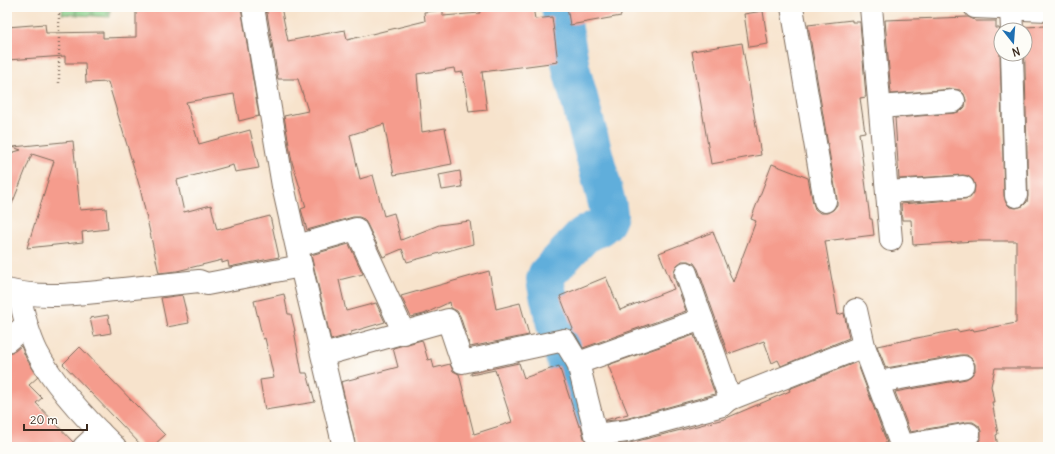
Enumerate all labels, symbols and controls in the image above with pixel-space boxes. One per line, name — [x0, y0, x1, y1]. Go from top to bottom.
north arrow — [993, 22, 1033, 62]
text: N — [1010, 44, 1022, 59]
scale bar — [24, 406, 87, 432]
text: 20 m — [30, 412, 58, 427]

